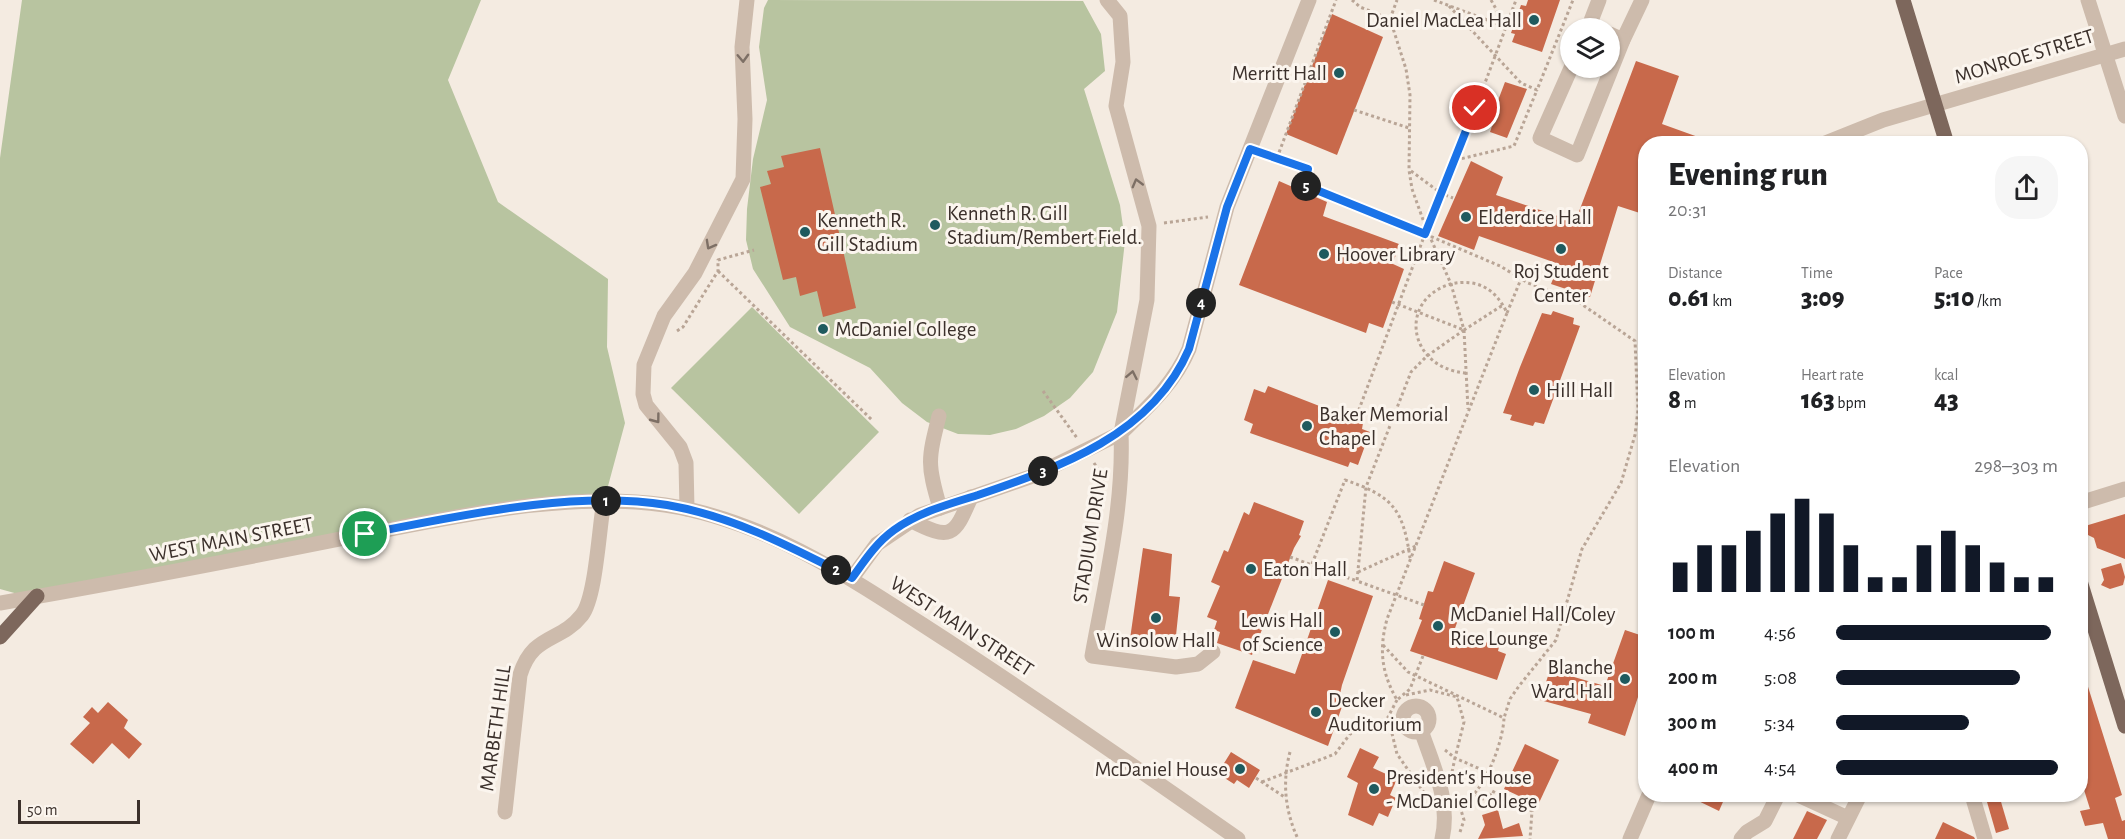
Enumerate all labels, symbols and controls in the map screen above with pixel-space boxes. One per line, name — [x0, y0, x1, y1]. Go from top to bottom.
place label: Daniel MacLea Hall — [1366, 10, 1522, 31]
marker: Daniel MacLea Hall — [1527, 13, 1541, 27]
map controls — [1560, 18, 1620, 78]
button: layers — [1560, 18, 1620, 78]
street label: MONROE STREET — [1952, 25, 2096, 88]
one-way arrow — [736, 54, 749, 63]
place label: Merritt Hall — [1232, 63, 1327, 84]
marker: Merritt Hall — [1332, 66, 1346, 80]
pin — [1449, 82, 1500, 133]
icon: check — [1458, 91, 1491, 124]
button: share — [1995, 156, 2058, 219]
text: Evening run — [1668, 159, 1828, 192]
pin: 5 — [1291, 171, 1321, 201]
one-way arrow — [1132, 178, 1145, 188]
text: 5 — [1303, 178, 1309, 194]
text: 20:31 — [1668, 200, 1707, 220]
place label: Kenneth R. Gill Stadium/Rembert Field. — [947, 203, 1142, 248]
place label: Elderdice Hall — [1478, 207, 1592, 228]
place label: Kenneth R. Gill Stadium — [817, 210, 918, 255]
marker: Elderdice Hall — [1459, 210, 1473, 224]
marker: Kenneth R. Gill Stadium/Rembert Field. — [928, 218, 942, 232]
marker: Kenneth R. Gill Stadium — [798, 225, 812, 239]
one-way arrow — [706, 239, 717, 249]
marker: Roj Student Center — [1554, 242, 1568, 256]
place label: Hoover Library — [1336, 244, 1455, 265]
marker: Hoover Library — [1317, 247, 1331, 261]
place label: Roj Student Center — [1513, 261, 1609, 306]
text: Distance — [1668, 265, 1722, 281]
text: Time — [1801, 265, 1833, 281]
text: Pace — [1934, 265, 1963, 281]
text: 0.61 — [1668, 285, 1710, 311]
text: 3:09 — [1801, 285, 1845, 311]
text: 5:10 — [1934, 285, 1974, 311]
pin: 4 — [1186, 288, 1216, 318]
text: km — [1710, 293, 1732, 309]
text: /km — [1974, 293, 2002, 309]
text: 4 — [1197, 295, 1205, 311]
place label: McDaniel College — [835, 319, 976, 340]
marker: McDaniel College — [816, 322, 830, 336]
text: Elevation — [1668, 367, 1726, 383]
text: Heart rate — [1801, 367, 1864, 383]
text: kcal — [1934, 367, 1958, 383]
one-way arrow — [1125, 371, 1138, 381]
place label: Hill Hall — [1546, 380, 1613, 401]
marker: Hill Hall — [1527, 383, 1541, 397]
text: 8 — [1668, 387, 1681, 413]
text: 163 — [1801, 387, 1835, 413]
text: 43 — [1934, 387, 1959, 413]
text: m — [1681, 395, 1697, 411]
text: bpm — [1835, 395, 1866, 411]
place label: Baker Memorial Chapel — [1319, 404, 1449, 449]
one-way arrow — [649, 412, 660, 423]
marker: Baker Memorial Chapel — [1300, 419, 1314, 433]
pin: 3 — [1028, 456, 1058, 486]
text: Elevation — [1668, 456, 1740, 476]
text: 298–303 m — [1974, 456, 2058, 476]
text: 3 — [1040, 463, 1046, 479]
street label: STADIUM DRIVE — [1070, 467, 1111, 605]
pin: 1 — [591, 486, 621, 516]
text: 1 — [603, 493, 609, 509]
pin — [339, 508, 390, 559]
street label: WEST MAIN STREET — [147, 513, 315, 566]
icon: arrive — [348, 517, 381, 550]
pin: 2 — [821, 555, 851, 585]
place label: Eaton Hall — [1263, 559, 1347, 580]
text: 2 — [832, 562, 840, 578]
marker: Eaton Hall — [1244, 562, 1258, 576]
street label: WEST MAIN STREET — [886, 572, 1037, 681]
place label: McDaniel Hall/Coley Rice Lounge — [1450, 604, 1616, 649]
place label: Lewis Hall of Science — [1240, 610, 1323, 655]
marker: Winsolow Hall — [1149, 611, 1163, 625]
marker: McDaniel Hall/Coley Rice Lounge — [1431, 619, 1445, 633]
text: 100 m — [1668, 623, 1715, 643]
text: 4:56 — [1764, 623, 1796, 643]
marker: Lewis Hall of Science — [1328, 625, 1342, 639]
place label: Winsolow Hall — [1096, 630, 1216, 651]
place label: Blanche Ward Hall — [1531, 657, 1613, 702]
street label: MARBETH HILL — [476, 663, 515, 793]
text: 200 m — [1668, 668, 1717, 688]
text: 5:08 — [1764, 668, 1797, 688]
marker: Blanche Ward Hall — [1618, 672, 1632, 686]
place label: Decker Auditorium — [1328, 690, 1422, 735]
marker: Decker Auditorium — [1309, 705, 1323, 719]
text: 300 m — [1668, 713, 1717, 733]
text: 5:34 — [1764, 713, 1795, 733]
text: 400 m — [1668, 758, 1718, 778]
text: 4:54 — [1764, 758, 1796, 778]
place label: McDaniel House — [1095, 759, 1228, 780]
marker: McDaniel House — [1233, 762, 1247, 776]
place label: President's House - McDaniel College — [1386, 767, 1537, 812]
marker: President's House - McDaniel College — [1367, 782, 1381, 796]
scale bar — [18, 797, 140, 824]
text: 50 m — [27, 802, 58, 818]

